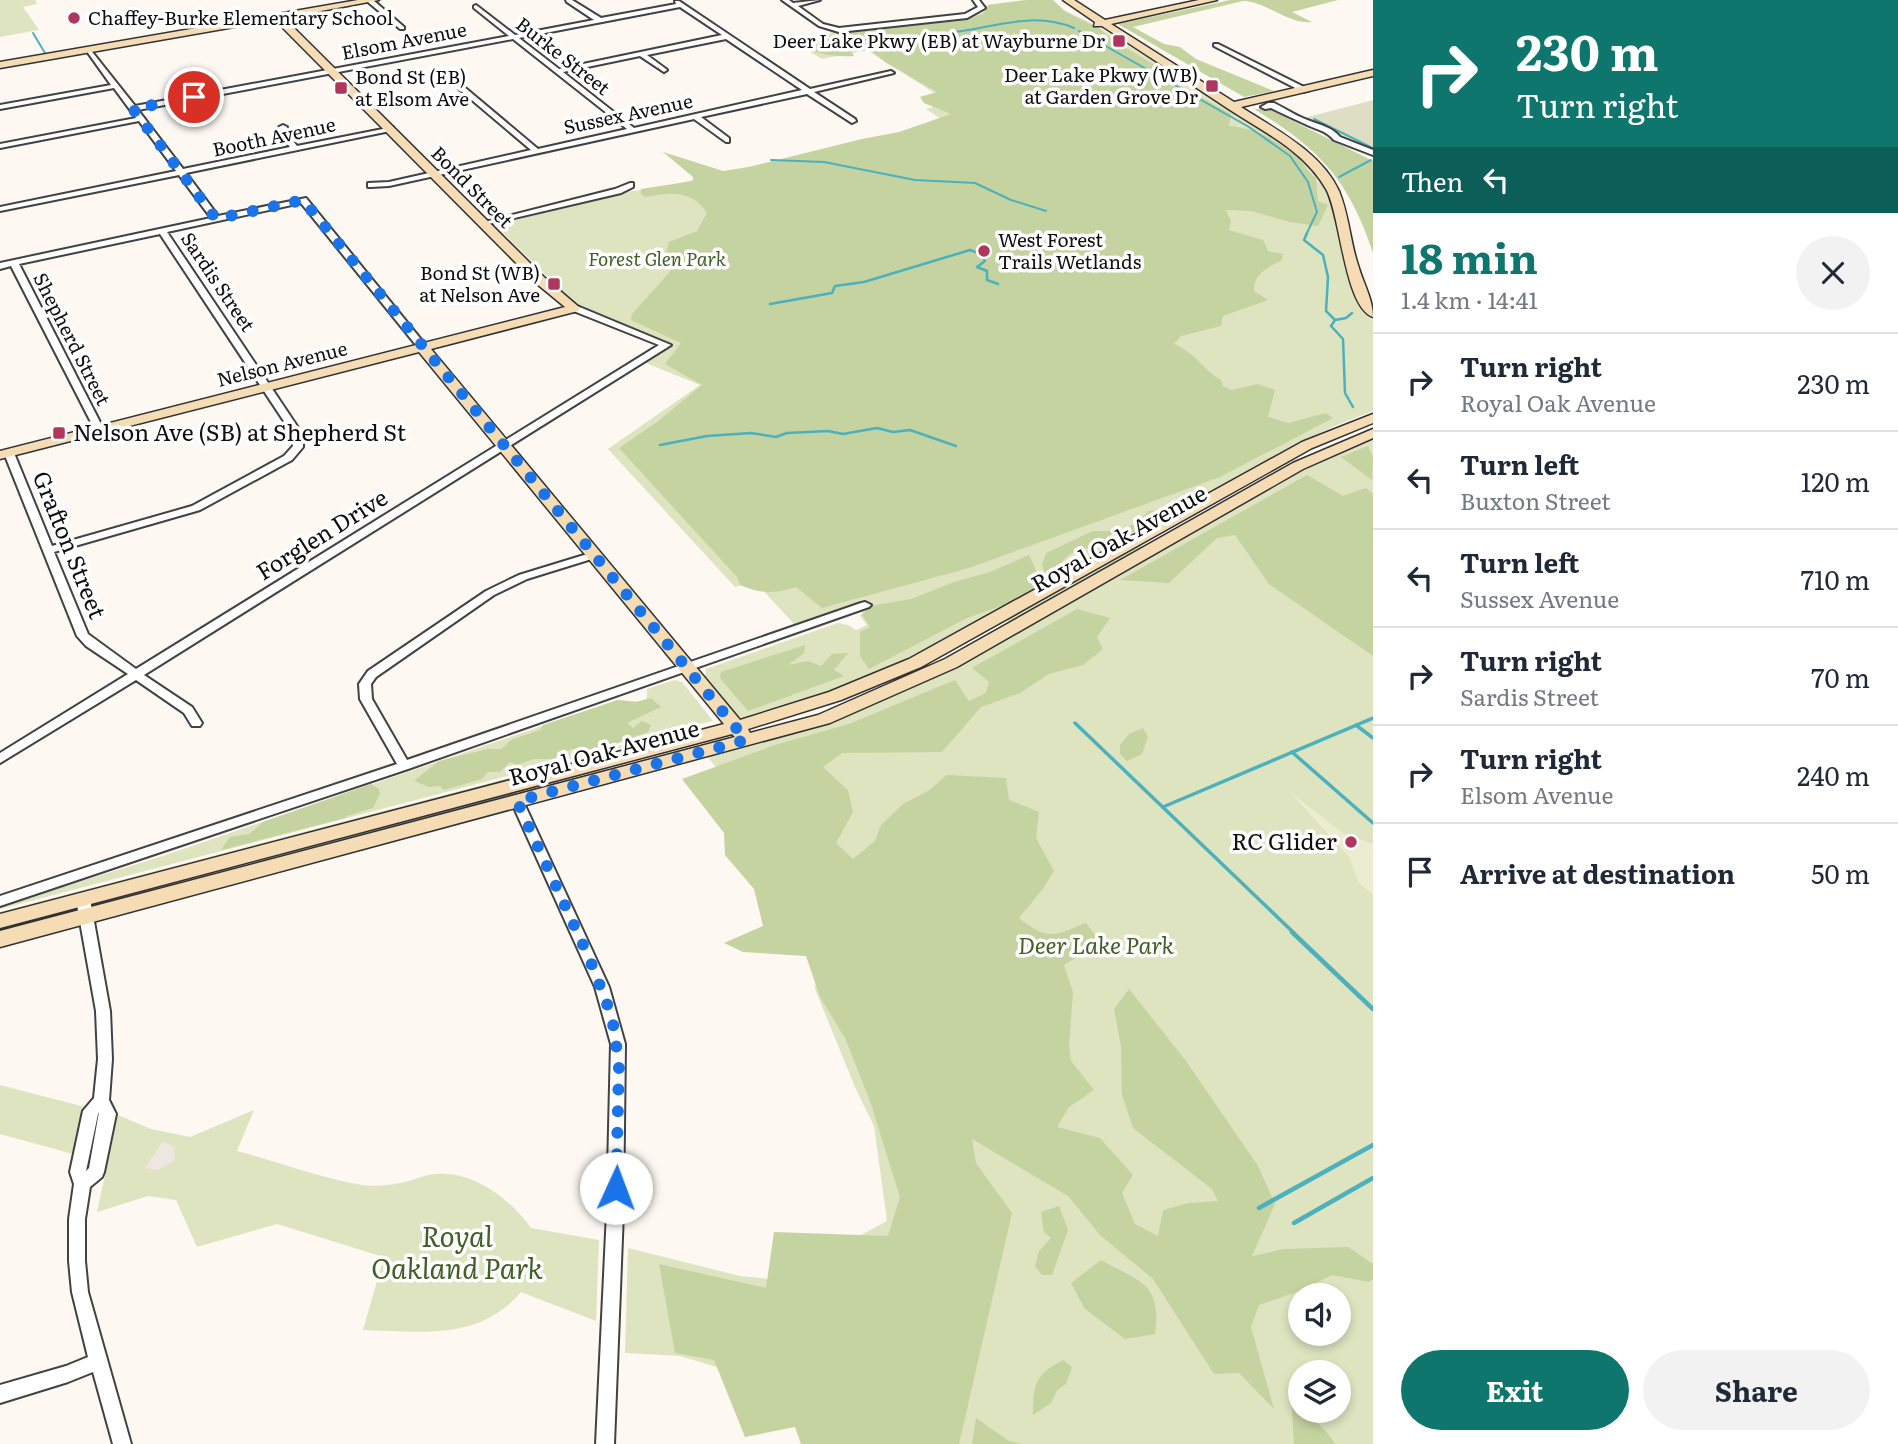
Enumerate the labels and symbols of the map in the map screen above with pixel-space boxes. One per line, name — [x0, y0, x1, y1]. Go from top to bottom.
place label: Chaffey-Burke Elementary School — [88, 3, 393, 31]
marker: Chaffey-Burke Elementary School — [66, 10, 82, 26]
street label: Burke Street — [511, 10, 617, 101]
street label: Elsom Avenue — [339, 14, 469, 66]
place label: Deer Lake Pkwy (EB) at Wayburne Dr — [772, 26, 1105, 54]
marker: Deer Lake Pkwy (EB) at Wayburne Dr — [1111, 33, 1127, 49]
place label: Deer Lake Pkwy (WB) at Garden Grove Dr — [1004, 60, 1198, 110]
place label: Bond St (EB) at Elsom Ave — [355, 62, 469, 112]
pin — [164, 67, 224, 127]
marker: Deer Lake Pkwy (WB) at Garden Grove Dr — [1204, 78, 1220, 94]
marker: Bond St (EB) at Elsom Ave — [333, 80, 349, 96]
street label: Sussex Avenue — [561, 86, 695, 140]
street label: Booth Avenue — [210, 109, 338, 163]
street label: Bond Street — [425, 139, 520, 234]
place label: West Forest Trails Wetlands — [998, 225, 1142, 275]
street label: Sardis Street — [175, 226, 263, 337]
marker: West Forest Trails Wetlands — [976, 243, 992, 259]
park label: Forest Glen Park — [588, 244, 727, 272]
place label: Bond St (WB) at Nelson Ave — [419, 258, 540, 308]
street label: Shepherd Street — [27, 267, 119, 410]
marker: Bond St (WB) at Nelson Ave — [546, 276, 562, 292]
street label: Nelson Avenue — [214, 333, 350, 393]
place label: Nelson Ave (SB) at Shepherd St — [73, 414, 407, 448]
marker: Nelson Ave (SB) at Shepherd St — [51, 425, 67, 441]
street label: Grafton Street — [26, 465, 116, 624]
street label: Royal Oak Avenue — [1024, 475, 1212, 600]
street label: Forglen Drive — [249, 479, 393, 587]
street label: Royal Oak Avenue — [504, 709, 703, 793]
place label: RC Glider — [1231, 823, 1337, 857]
marker: RC Glider — [1343, 834, 1359, 850]
park label: Deer Lake Park — [1018, 927, 1175, 961]
position arrow — [579, 1151, 653, 1225]
park label: Royal Oakland Park — [371, 1214, 544, 1288]

